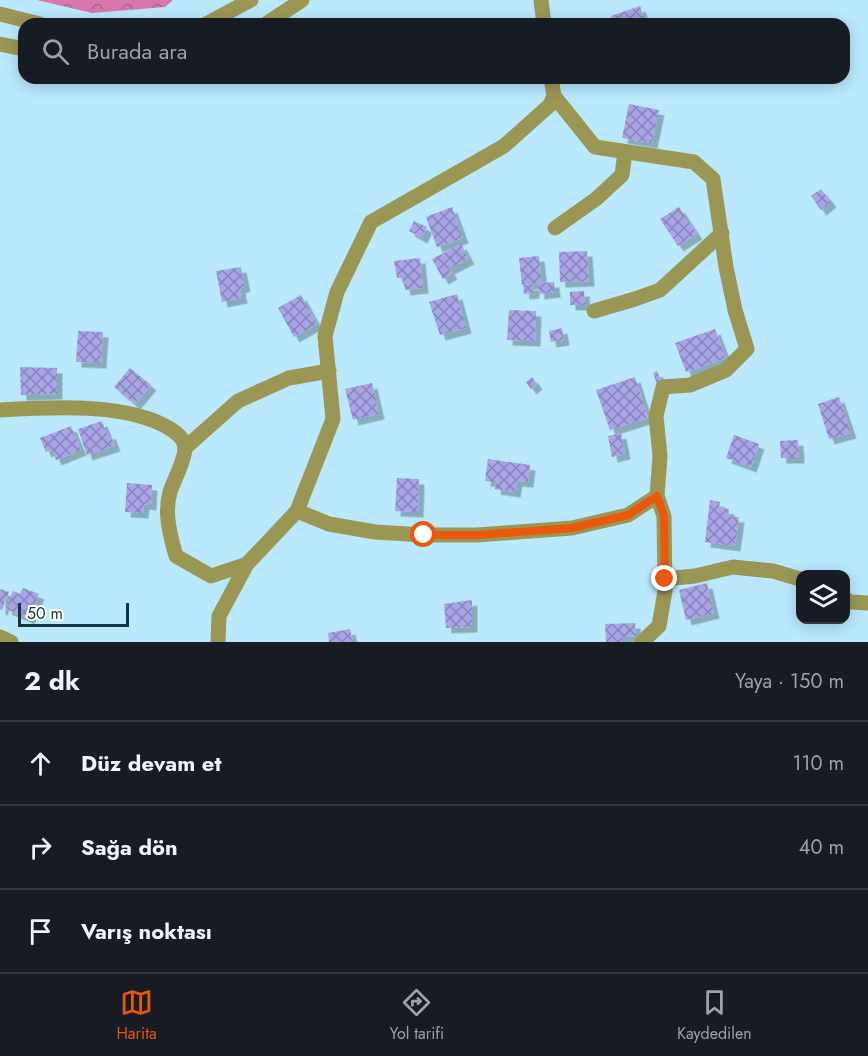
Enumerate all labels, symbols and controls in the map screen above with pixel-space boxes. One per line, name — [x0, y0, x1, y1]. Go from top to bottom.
search box — [18, 18, 850, 84]
icon: search — [39, 35, 72, 68]
text: Burada ara — [87, 35, 187, 67]
route start — [410, 521, 436, 547]
route end — [651, 565, 677, 591]
map controls — [796, 570, 850, 624]
button: layers — [796, 570, 850, 624]
scale bar — [18, 600, 129, 628]
text: 50 m — [27, 602, 63, 625]
text: 2 dk — [24, 662, 80, 700]
text: Yaya · 150 m — [735, 667, 844, 696]
icon: ahead — [24, 747, 57, 780]
text: Düz devam et — [81, 747, 221, 779]
text: 110 m — [792, 749, 844, 778]
icon: right — [24, 831, 57, 864]
text: Sağa dön — [81, 831, 178, 863]
text: 40 m — [799, 833, 844, 862]
icon: arrive — [24, 915, 57, 948]
text: Varış noktası — [81, 915, 212, 947]
tab: Harita — [116, 986, 157, 1045]
tab: Yol tarifi — [390, 986, 444, 1045]
tab: Kaydedilen — [677, 986, 752, 1045]

